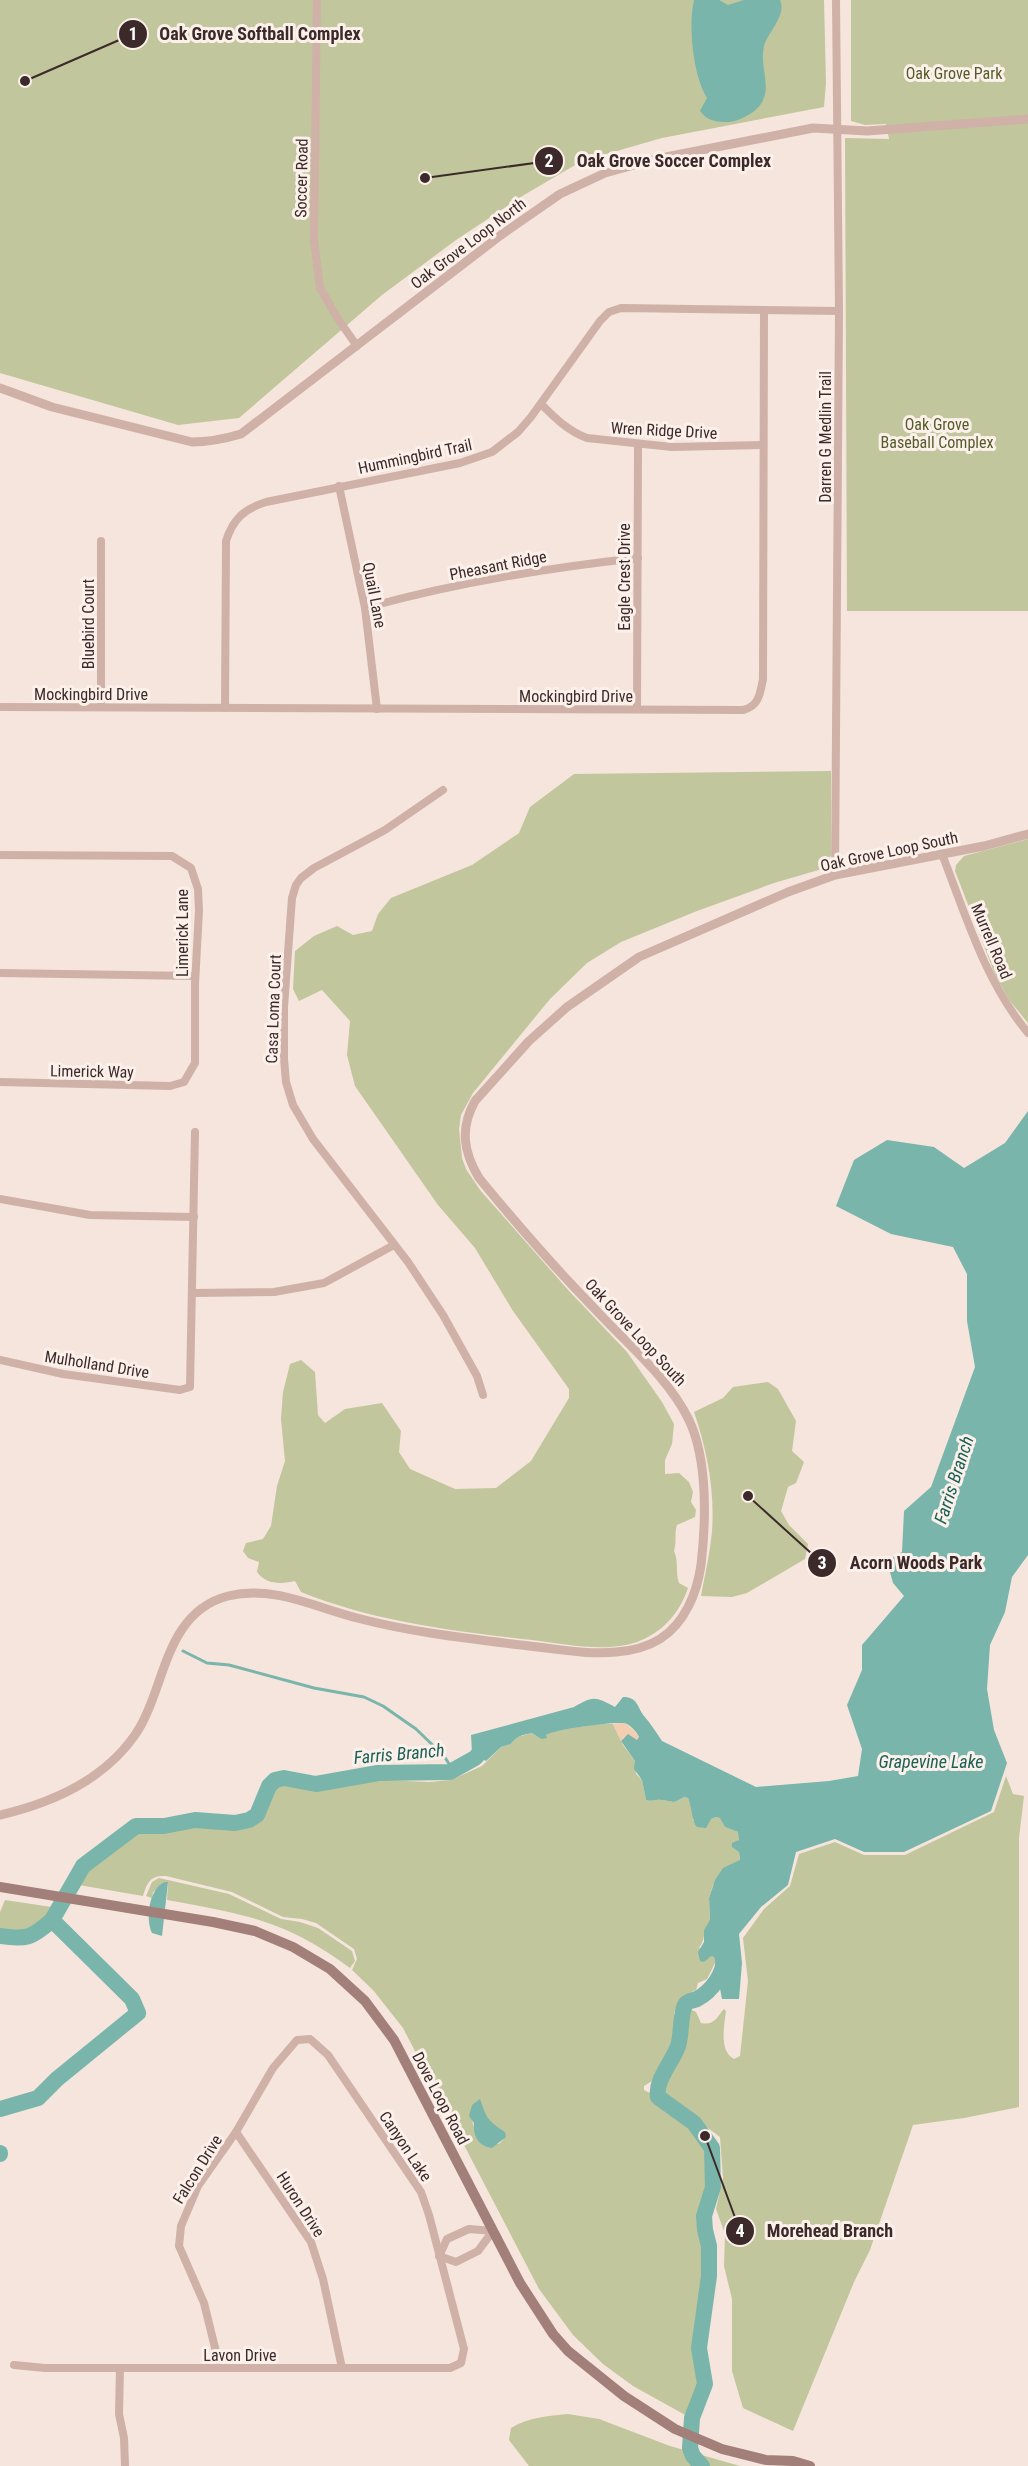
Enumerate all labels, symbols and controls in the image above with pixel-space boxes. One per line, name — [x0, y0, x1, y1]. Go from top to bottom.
callout: Oak Grove Softball Complex — [118, 16, 373, 52]
text: 1 — [128, 23, 138, 44]
text: Oak Grove Softball Complex — [159, 23, 361, 44]
park label: Oak Grove Park — [906, 64, 1003, 83]
street label: Soccer Road — [291, 138, 312, 218]
callout: Oak Grove Soccer Complex — [534, 143, 783, 179]
text: 2 — [544, 150, 554, 171]
text: Oak Grove Soccer Complex — [577, 150, 771, 171]
street label: Oak Grove Loop North — [407, 194, 530, 293]
street label: Darren G Medlin Trail — [816, 371, 835, 503]
park label: Oak Grove Baseball Complex — [881, 415, 994, 452]
street label: Wren Ridge Drive — [610, 418, 718, 443]
street label: Hummingbird Trail — [356, 435, 474, 478]
street label: Eagle Crest Drive — [615, 523, 634, 631]
street label: Pheasant Ridge — [448, 547, 548, 584]
street label: Quail Lane — [359, 561, 390, 630]
street label: Bluebird Court — [79, 579, 98, 669]
street label: Mockingbird Drive — [34, 685, 148, 704]
street label: Mockingbird Drive — [519, 687, 633, 706]
street label: Oak Grove Loop South — [819, 828, 960, 875]
street label: Limerick Lane — [173, 889, 192, 977]
street label: Murrell Road — [967, 901, 1016, 982]
street label: Casa Loma Court — [262, 954, 285, 1064]
street label: Limerick Way — [50, 1061, 134, 1082]
street label: Oak Grove Loop South — [581, 1275, 690, 1390]
street label: Mulholland Drive — [43, 1347, 151, 1382]
water label: Farris Branch — [929, 1433, 978, 1526]
callout: Acorn Woods Park — [807, 1545, 994, 1581]
text: 3 — [817, 1552, 827, 1573]
text: Acorn Woods Park — [850, 1552, 983, 1573]
water label: Farris Branch — [353, 1739, 445, 1768]
water label: Grapevine Lake — [878, 1751, 984, 1772]
street label: Dove Loop Road — [408, 2049, 473, 2148]
street label: Canyon Lake — [375, 2108, 436, 2185]
street label: Falcon Drive — [169, 2131, 226, 2207]
street label: Huron Drive — [273, 2168, 329, 2240]
callout: Morehead Branch — [725, 2213, 905, 2249]
text: 4 — [735, 2220, 745, 2241]
text: Morehead Branch — [767, 2220, 893, 2241]
street label: Lavon Drive — [203, 2346, 277, 2365]

